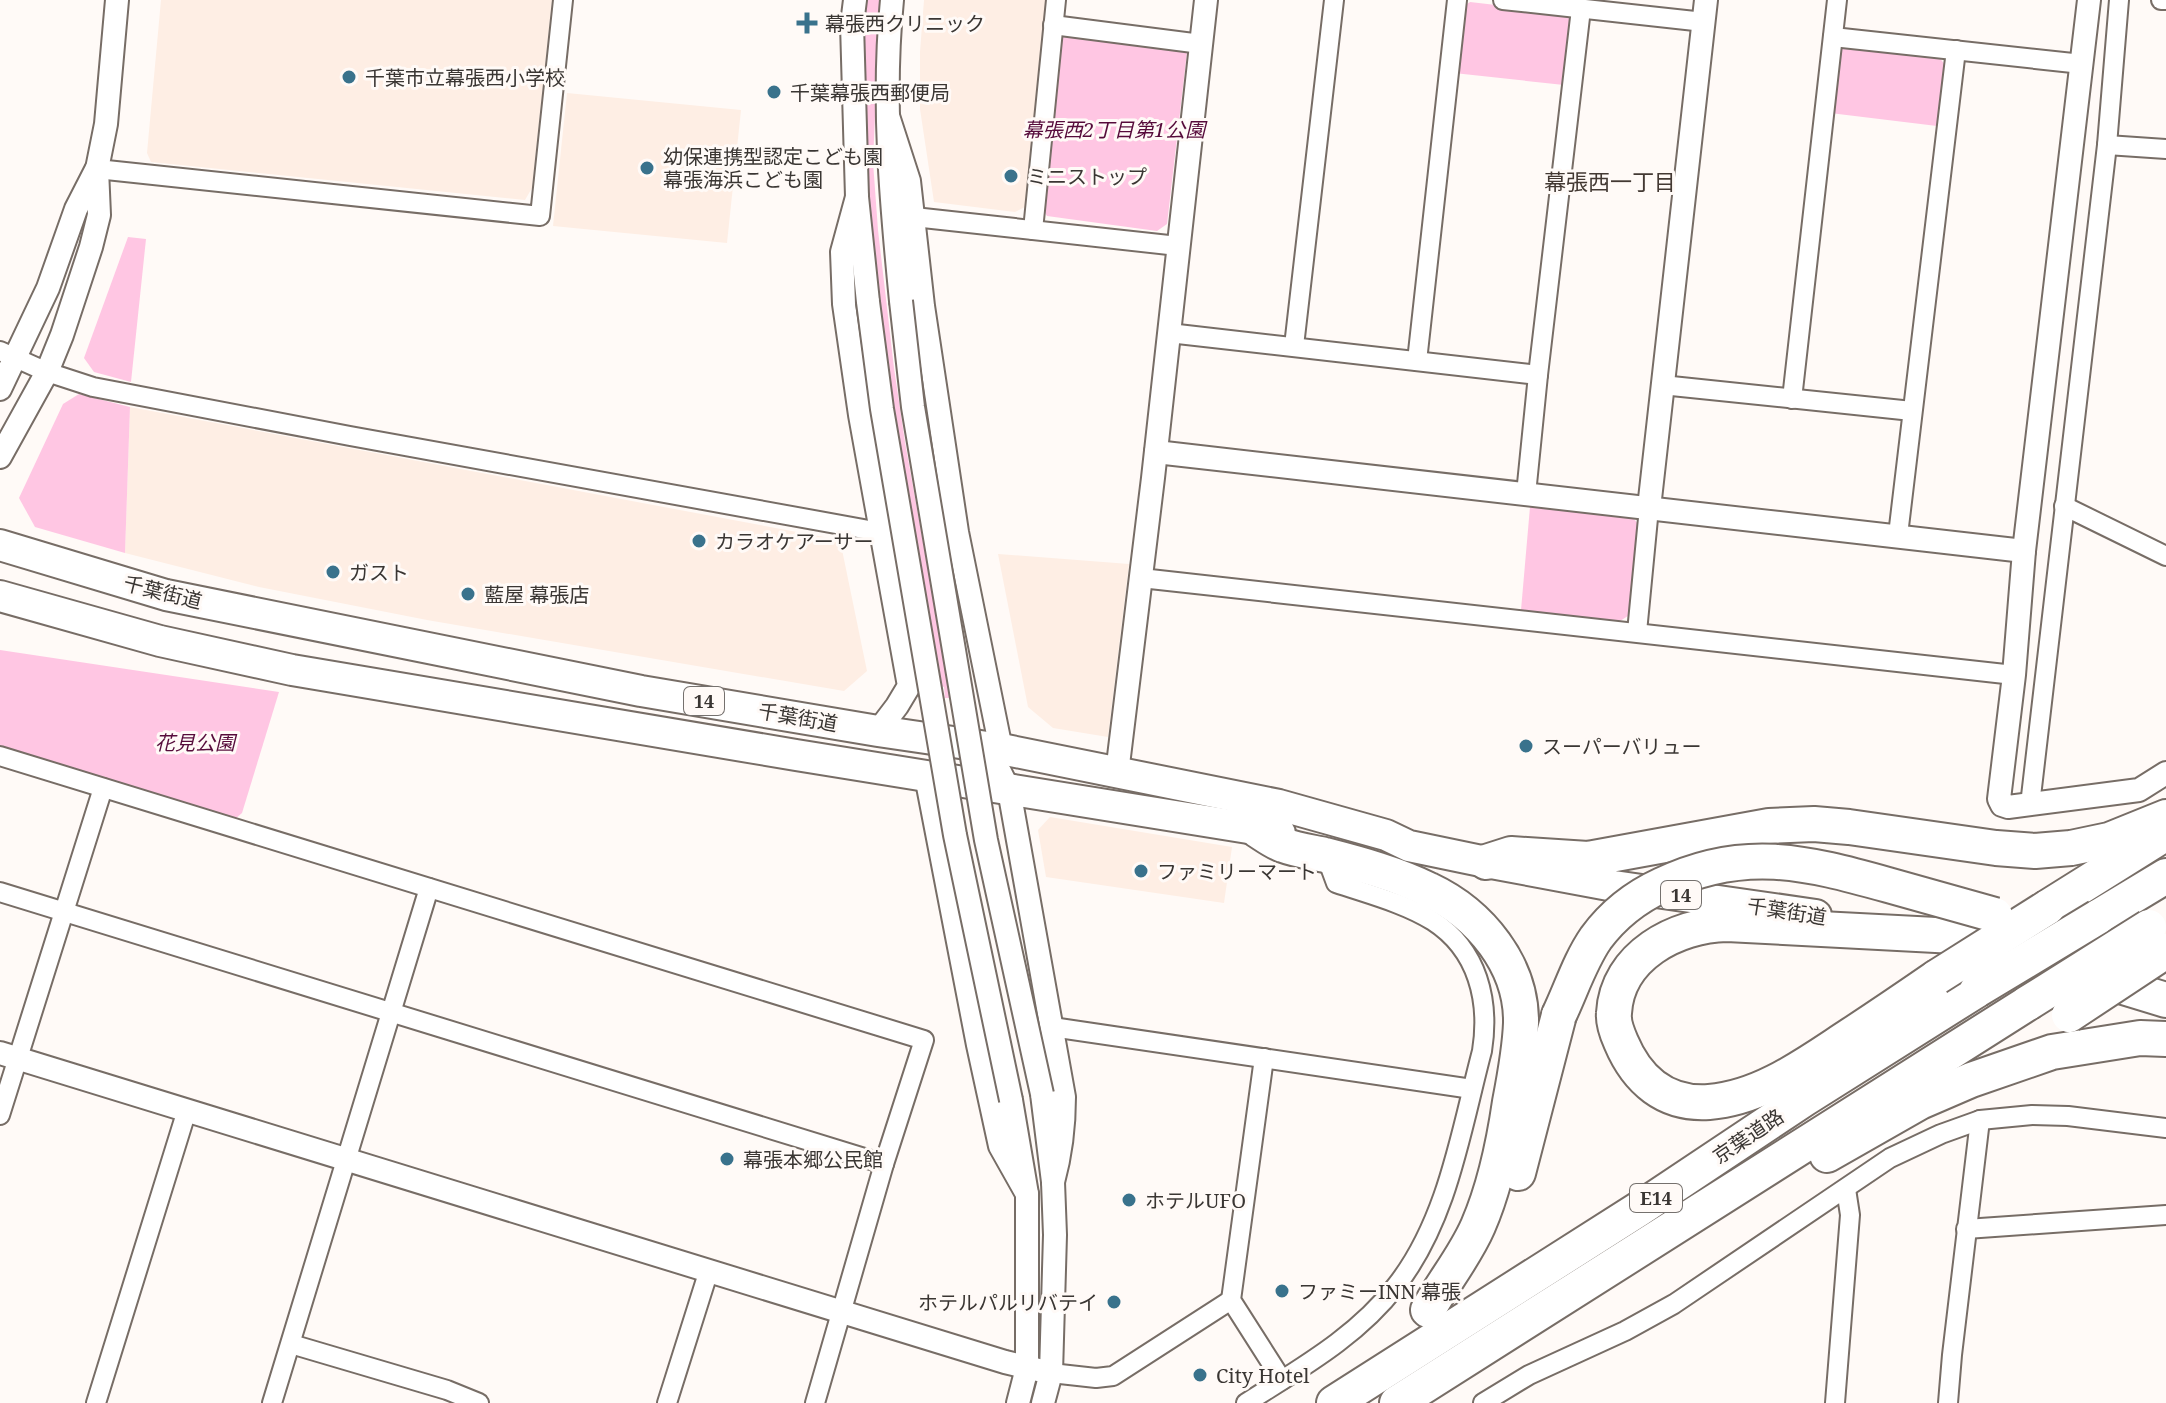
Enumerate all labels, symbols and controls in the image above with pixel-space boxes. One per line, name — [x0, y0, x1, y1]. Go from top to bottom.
place label: 幕張西クリニック — [825, 10, 985, 37]
marker: 幕張西クリニック — [796, 12, 818, 34]
place label: 千葉市立幕張西小学校 — [365, 64, 565, 91]
marker: 千葉市立幕張西小学校 — [340, 68, 358, 86]
place label: 千葉幕張西郵便局 — [790, 79, 950, 106]
marker: 千葉幕張西郵便局 — [765, 83, 783, 101]
park label: 幕張西2丁目第1公園 — [1023, 116, 1208, 143]
place label: 幼保連携型認定こども園 幕張海浜こども園 — [663, 143, 883, 193]
marker: 幼保連携型認定こども園 幕張海浜こども園 — [638, 159, 656, 177]
place label: ミニストップ — [1027, 163, 1147, 190]
district label: 幕張西一丁目 — [1544, 166, 1676, 196]
marker: ミニストップ — [1002, 167, 1020, 185]
place label: カラオケアーサー — [715, 528, 873, 555]
marker: カラオケアーサー — [690, 532, 708, 550]
place label: ガスト — [349, 559, 409, 586]
marker: ガスト — [324, 563, 342, 581]
street label: 千葉街道 — [121, 569, 205, 615]
place label: 藍屋 幕張店 — [484, 581, 589, 608]
marker: 藍屋 幕張店 — [459, 585, 477, 603]
road number: 14 — [684, 687, 724, 715]
street label: 千葉街道 — [756, 697, 840, 737]
park label: 花見公園 — [155, 729, 238, 756]
place label: スーパーバリュー — [1542, 733, 1702, 760]
marker: スーパーバリュー — [1517, 737, 1535, 755]
place label: ファミリーマート — [1157, 858, 1317, 885]
marker: ファミリーマート — [1132, 862, 1150, 880]
road number: 14 — [1661, 881, 1701, 909]
street label: 千葉街道 — [1745, 891, 1829, 931]
street label: 京葉道路 — [1707, 1102, 1789, 1170]
place label: 幕張本郷公民館 — [743, 1146, 883, 1173]
marker: 幕張本郷公民館 — [718, 1150, 736, 1168]
road number: E14 — [1630, 1184, 1682, 1212]
place label: ホテルUFO — [1145, 1187, 1246, 1214]
marker: ホテルUFO — [1120, 1191, 1138, 1209]
place label: ファミーINN 幕張 — [1298, 1278, 1461, 1305]
marker: ファミーINN 幕張 — [1273, 1282, 1291, 1300]
place label: ホテルパルリバテイ — [918, 1289, 1098, 1316]
marker: ホテルパルリバテイ — [1105, 1293, 1123, 1311]
place label: City Hotel — [1216, 1362, 1310, 1389]
marker: City Hotel — [1191, 1366, 1209, 1384]

